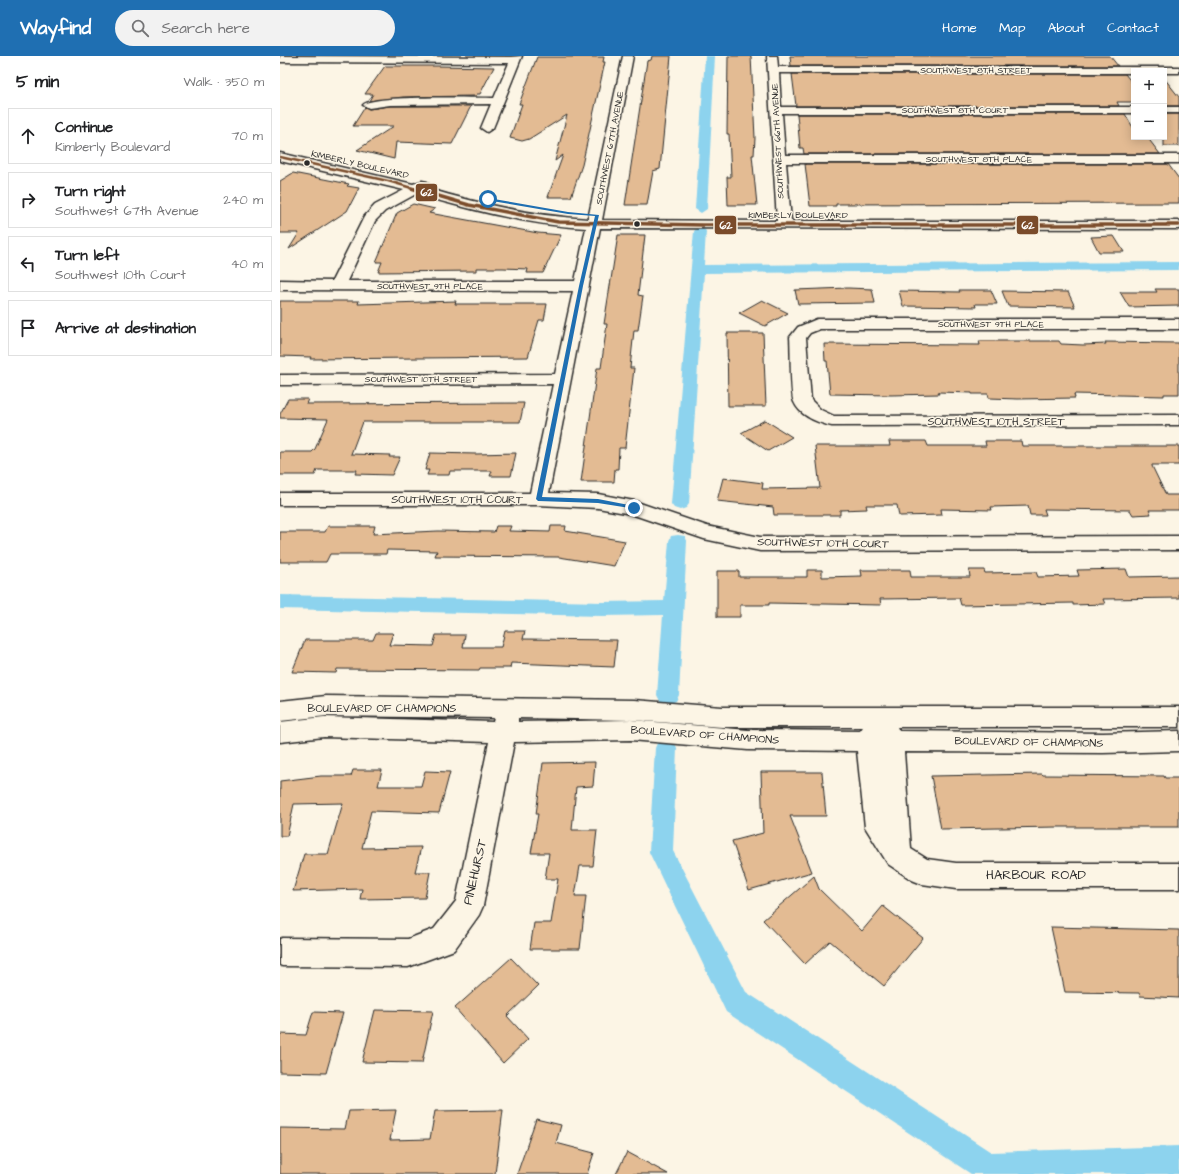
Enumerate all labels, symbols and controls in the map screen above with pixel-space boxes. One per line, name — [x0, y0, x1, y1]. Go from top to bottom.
search box — [115, 10, 395, 46]
text: Wayfind — [20, 15, 91, 42]
icon: search — [129, 17, 151, 39]
text: Search here — [161, 18, 250, 39]
text: Home — [942, 18, 977, 38]
text: Map — [999, 18, 1025, 38]
text: About — [1047, 18, 1085, 38]
text: Contact — [1107, 18, 1159, 38]
street label: SOUTHWEST 8TH STREET — [920, 64, 1032, 77]
map controls — [1131, 68, 1167, 140]
button: + — [1131, 68, 1167, 104]
text: 5 min — [16, 70, 59, 94]
text: Walk · 350 m — [184, 73, 264, 91]
street label: SOUTHWEST 66TH AVENUE — [768, 82, 788, 199]
street label: SOUTHWEST 67TH AVENUE — [593, 90, 628, 206]
street label: SOUTHWEST 8TH COURT — [902, 104, 1009, 117]
button: − — [1131, 104, 1167, 140]
text: Continue — [55, 117, 113, 138]
icon: ahead — [17, 125, 39, 147]
text: 70 m — [231, 127, 263, 145]
text: Kimberly Boulevard — [55, 138, 170, 156]
street label: KIMBERLY BOULEVARD — [310, 147, 410, 183]
street label: SOUTHWEST 8TH PLACE — [926, 153, 1033, 166]
unlabelled marker — [302, 158, 312, 168]
text: Turn right — [55, 181, 126, 202]
line badge: 62 — [415, 183, 438, 202]
text: 62 — [420, 185, 434, 200]
icon: right — [17, 189, 39, 211]
route start — [479, 190, 497, 208]
text: 240 m — [223, 191, 263, 209]
text: Southwest 67th Avenue — [55, 202, 199, 220]
street label: KIMBERLY BOULEVARD — [748, 209, 848, 222]
line badge: 62 — [714, 215, 737, 235]
line badge: 62 — [1016, 215, 1039, 235]
text: 62 — [719, 218, 733, 233]
text: 62 — [1021, 218, 1035, 233]
unlabelled marker — [632, 219, 642, 229]
text: Turn left — [55, 245, 119, 266]
icon: left — [17, 253, 39, 275]
text: 40 m — [231, 255, 263, 273]
text: Southwest 10th Court — [55, 266, 186, 284]
street label: SOUTHWEST 9TH PLACE — [377, 280, 484, 293]
icon: arrive — [17, 317, 39, 339]
text: Arrive at destination — [55, 318, 196, 339]
street label: SOUTHWEST 9TH PLACE — [938, 318, 1045, 331]
street label: SOUTHWEST 10TH STREET — [365, 373, 478, 386]
street label: SOUTHWEST 10TH STREET — [927, 414, 1065, 429]
street label: SOUTHWEST 10TH COURT — [391, 492, 523, 507]
route end — [625, 499, 643, 517]
street label: SOUTHWEST 10TH COURT — [757, 534, 889, 552]
street label: BOULEVARD OF CHAMPIONS — [308, 701, 456, 716]
street label: BOULEVARD OF CHAMPIONS — [630, 722, 780, 748]
street label: BOULEVARD OF CHAMPIONS — [954, 733, 1104, 751]
street label: PINEHURST — [459, 836, 492, 907]
street label: HARBOUR ROAD — [986, 866, 1087, 884]

